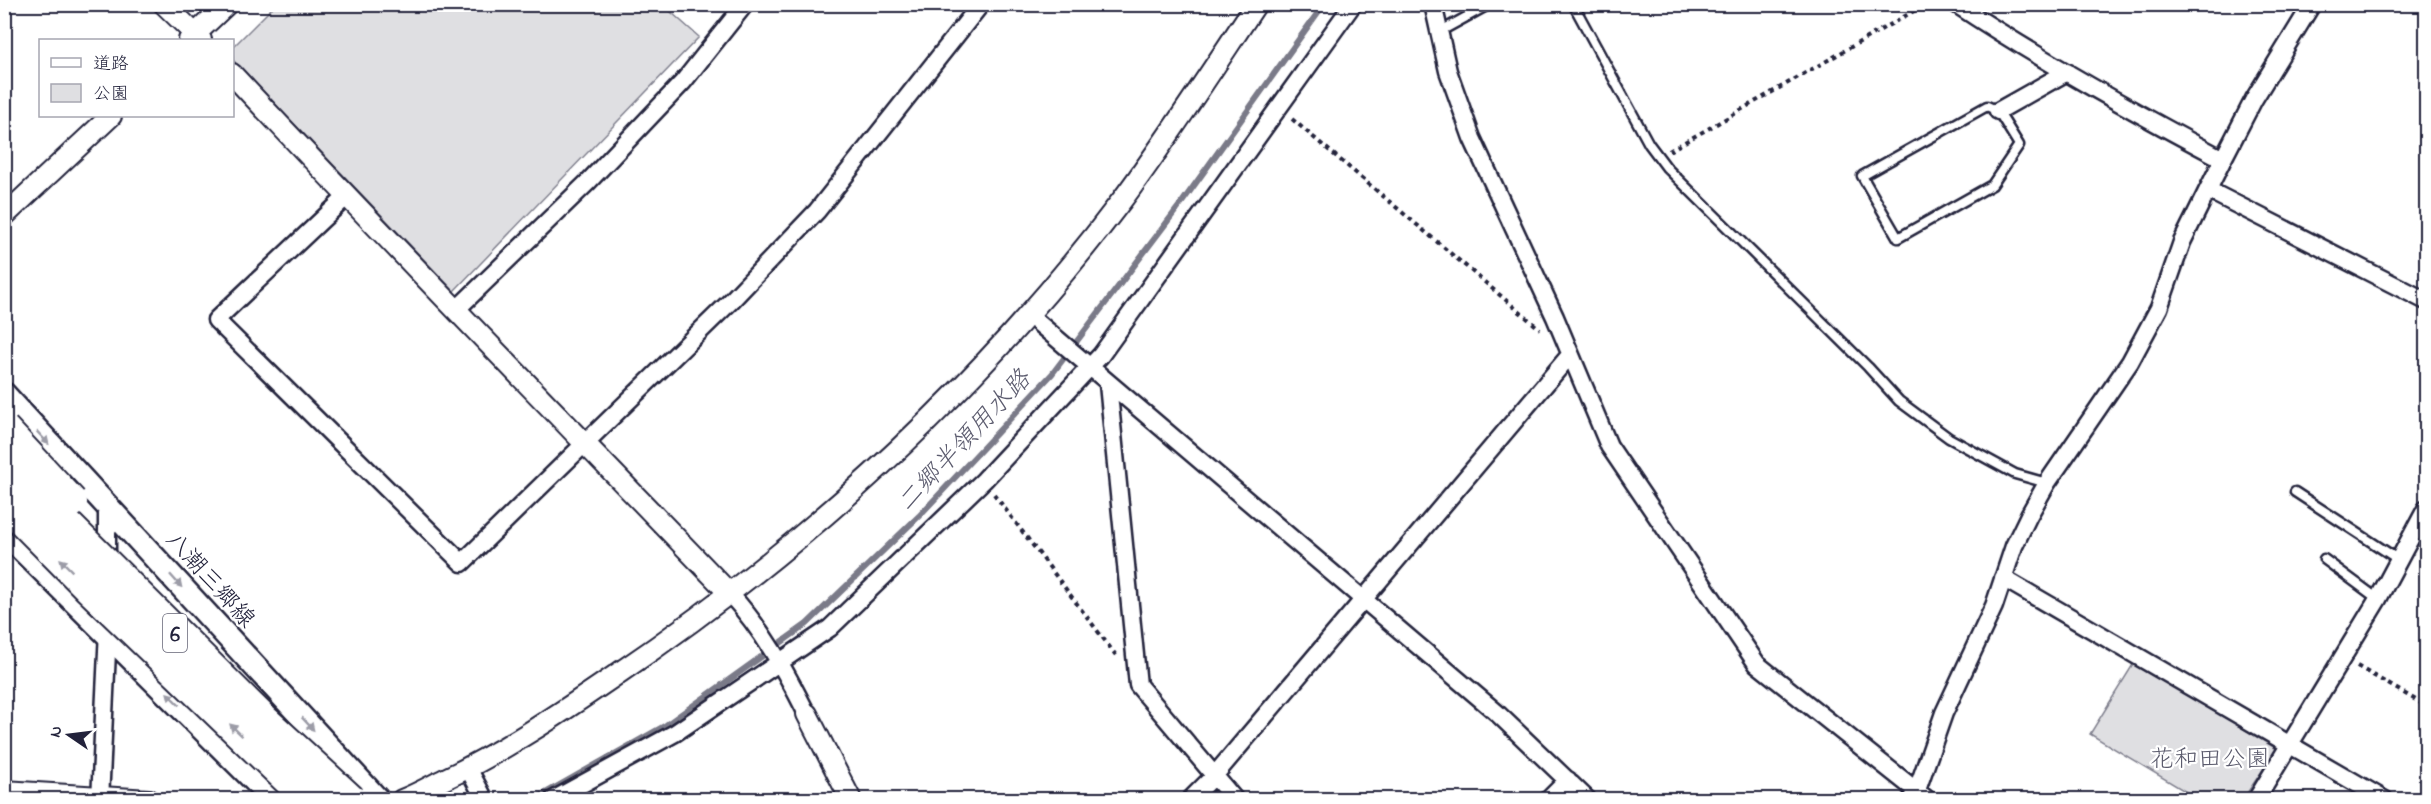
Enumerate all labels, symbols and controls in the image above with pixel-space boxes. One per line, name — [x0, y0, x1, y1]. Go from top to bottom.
legend — [39, 39, 234, 117]
text: 道路 — [93, 52, 129, 78]
text: 公園 — [93, 82, 129, 108]
water label: 二郷半領用水路 — [889, 361, 1043, 522]
one-way arrow — [36, 430, 50, 444]
street label: 八潮三郷線 — [156, 524, 262, 637]
one-way arrow — [60, 558, 74, 572]
one-way arrow — [169, 573, 182, 588]
road number: 6 — [163, 614, 187, 652]
one-way arrow — [166, 692, 181, 706]
north arrow — [39, 705, 99, 765]
one-way arrow — [301, 717, 315, 732]
one-way arrow — [229, 723, 244, 737]
text: N — [43, 724, 69, 740]
park label: 花和田公園 — [2150, 743, 2270, 778]

